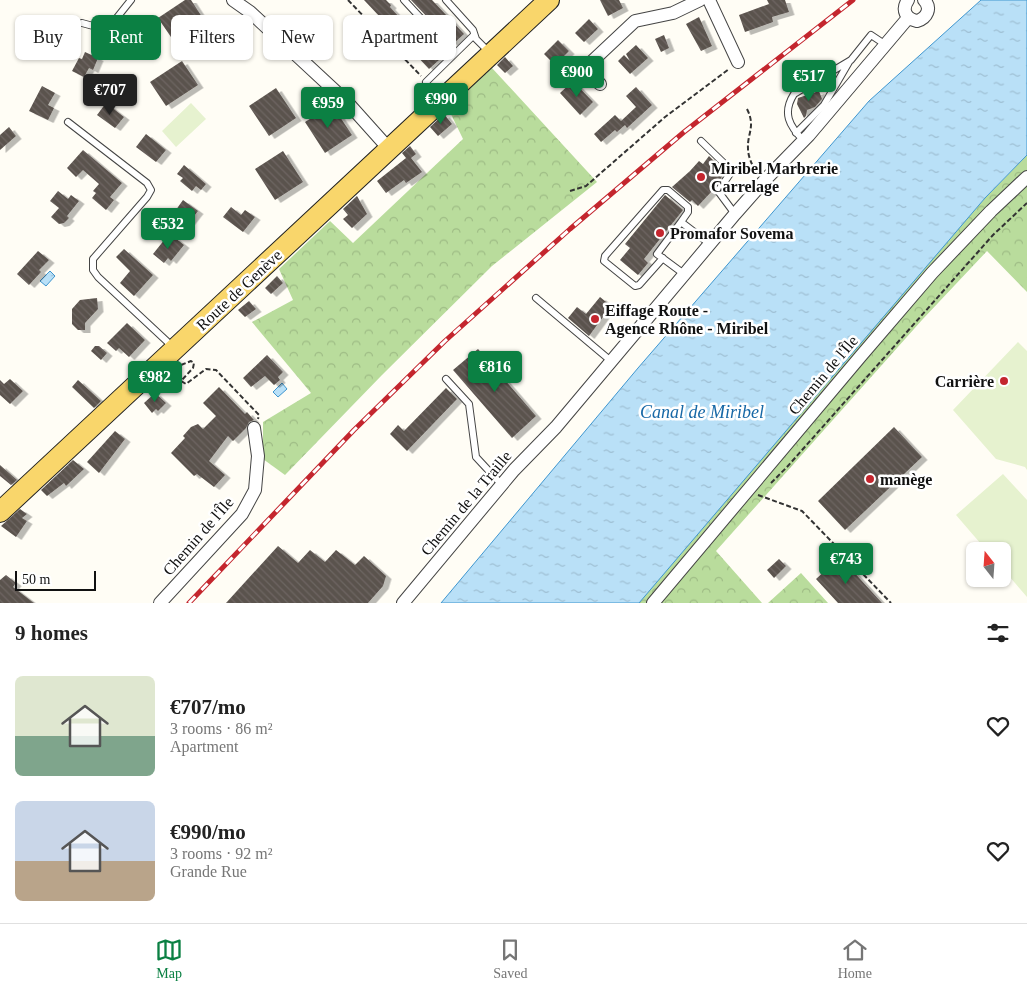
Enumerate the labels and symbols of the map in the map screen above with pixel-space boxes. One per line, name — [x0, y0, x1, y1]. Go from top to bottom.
pin: €900 — [547, 56, 607, 98]
pin: €517 — [779, 59, 839, 102]
pin: €707 — [80, 74, 140, 116]
pin: €990 — [411, 82, 471, 125]
pin: €959 — [298, 86, 358, 129]
place label: Miribel Marbrerie Carrelage — [711, 160, 838, 196]
marker: Miribel Marbrerie Carrelage — [695, 171, 707, 183]
pin: €532 — [138, 208, 198, 250]
place label: Promafor Sovema — [670, 225, 793, 242]
marker: Promafor Sovema — [654, 227, 666, 239]
street label: Route de Genève — [193, 246, 285, 334]
place label: Eiffage Route - Agence Rhône - Miribel — [605, 302, 769, 338]
marker: Eiffage Route - Agence Rhône - Miribel — [589, 313, 601, 325]
street label: Chemin de l'Île — [784, 331, 861, 418]
pin: €816 — [465, 350, 525, 393]
pin: €982 — [125, 360, 185, 403]
place label: Carrière — [935, 373, 994, 390]
marker: Carrière — [998, 375, 1010, 387]
water label: Canal de Miribel — [640, 402, 764, 422]
street label: Chemin de la Traille — [417, 447, 515, 559]
place label: manège — [880, 471, 932, 489]
marker: manège — [864, 473, 876, 485]
street label: Chemin de l'Île — [159, 493, 237, 579]
pin: €743 — [816, 542, 876, 585]
north arrow — [966, 542, 1011, 588]
scale bar — [15, 568, 96, 591]

